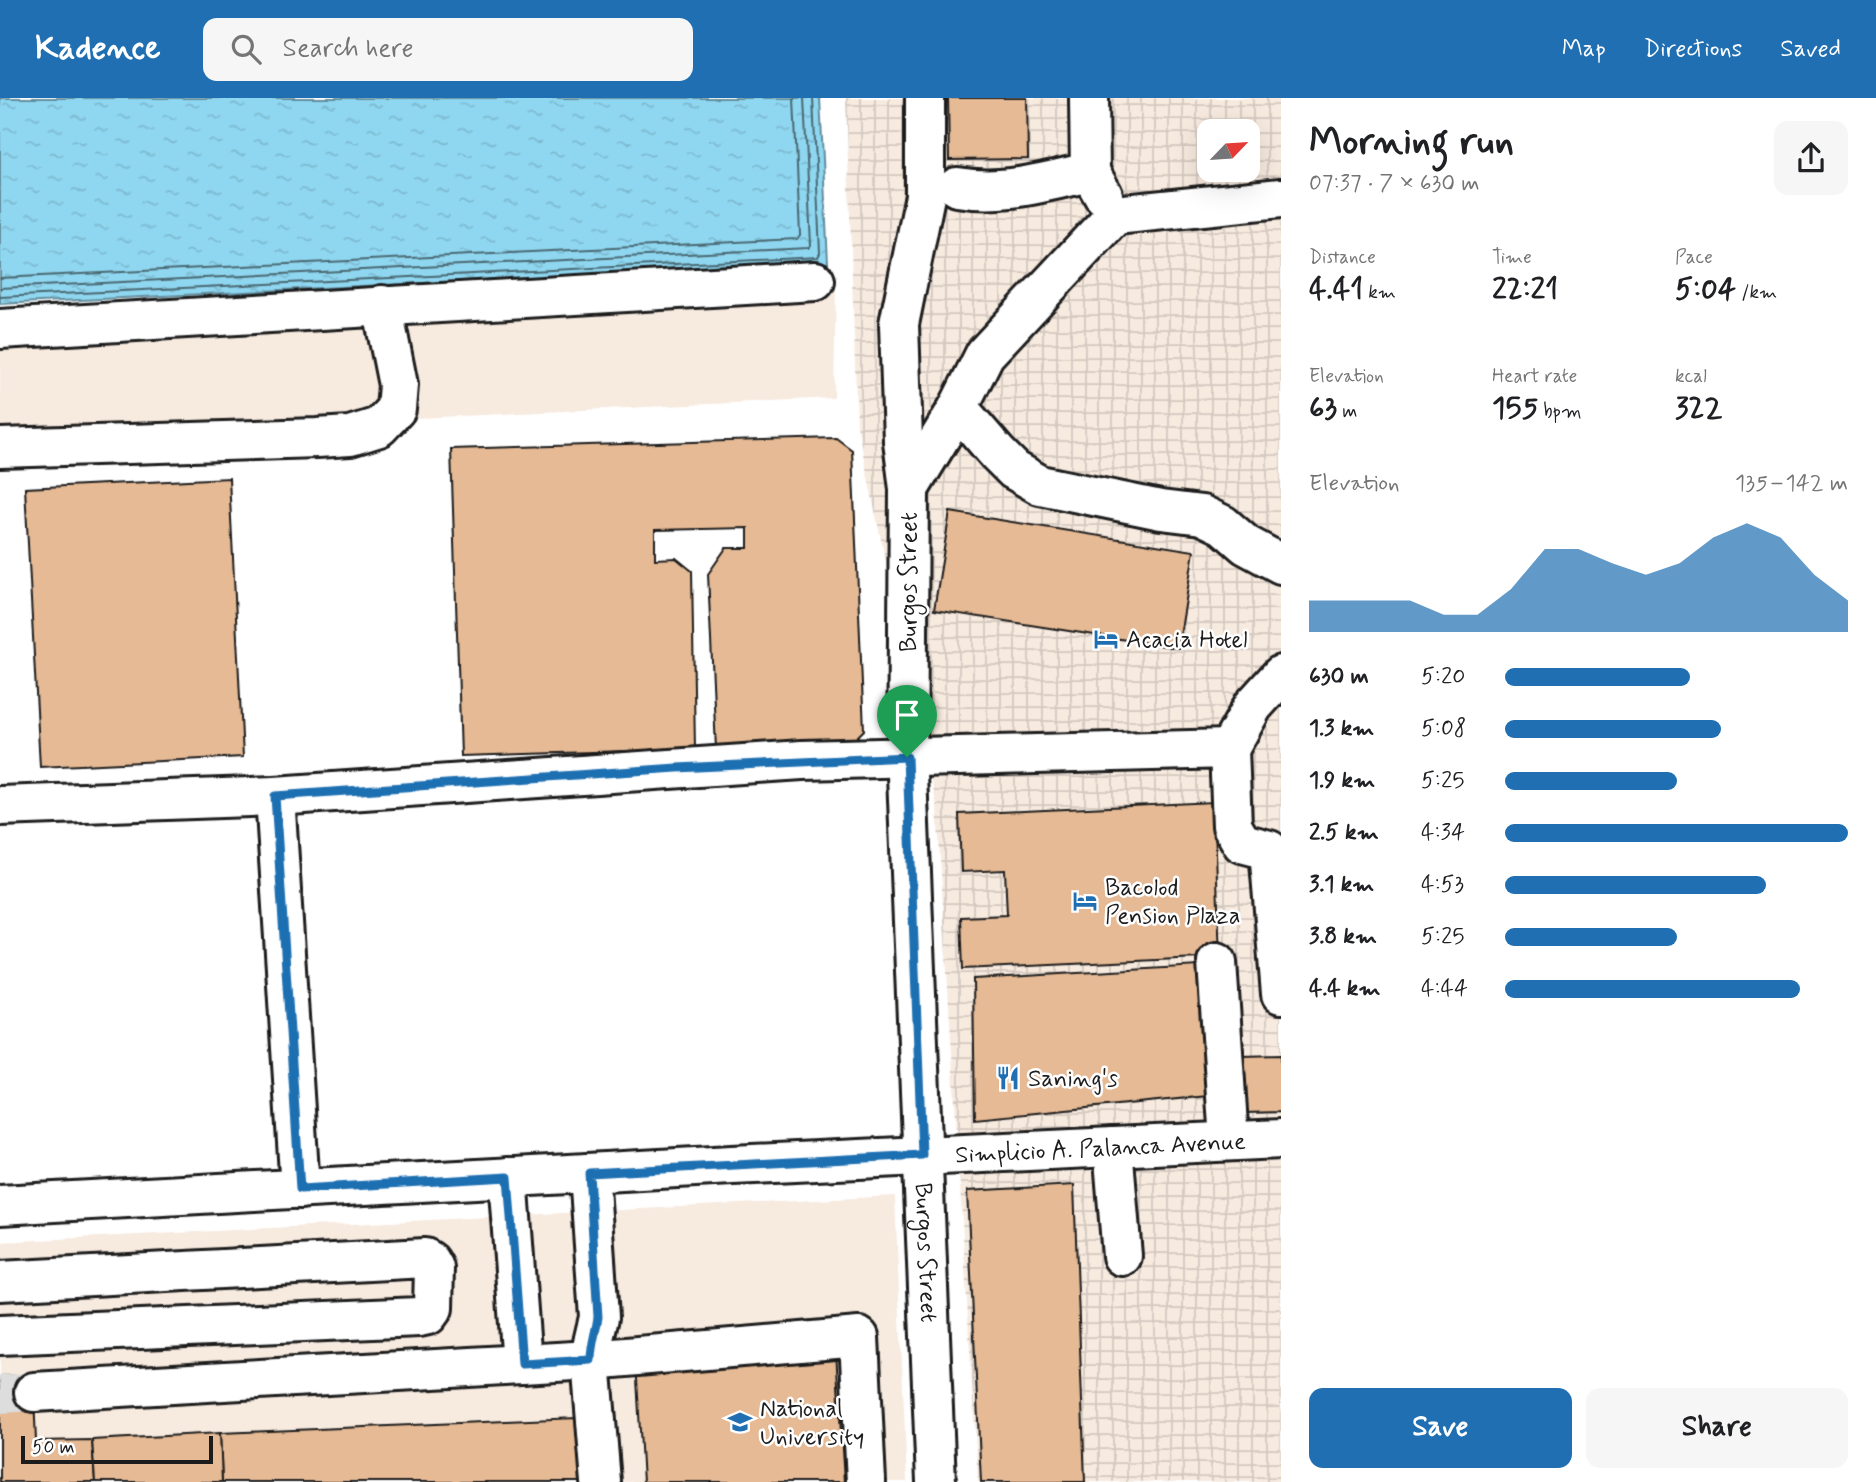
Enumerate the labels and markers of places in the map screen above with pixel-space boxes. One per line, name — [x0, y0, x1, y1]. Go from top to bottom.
hotel icon: Acacia Hotel — [1092, 625, 1120, 653]
place label: Acacia Hotel — [1126, 625, 1248, 656]
pin — [877, 685, 937, 757]
place label: Bacolod Pension Plaza — [1105, 873, 1240, 932]
hotel icon: Bacolod Pension Plaza — [1071, 887, 1099, 915]
restaurant icon: Saning's — [994, 1064, 1022, 1092]
place label: Saning's — [1028, 1064, 1118, 1095]
place label: National University — [760, 1394, 864, 1453]
school or university icon: National University — [726, 1408, 754, 1436]

